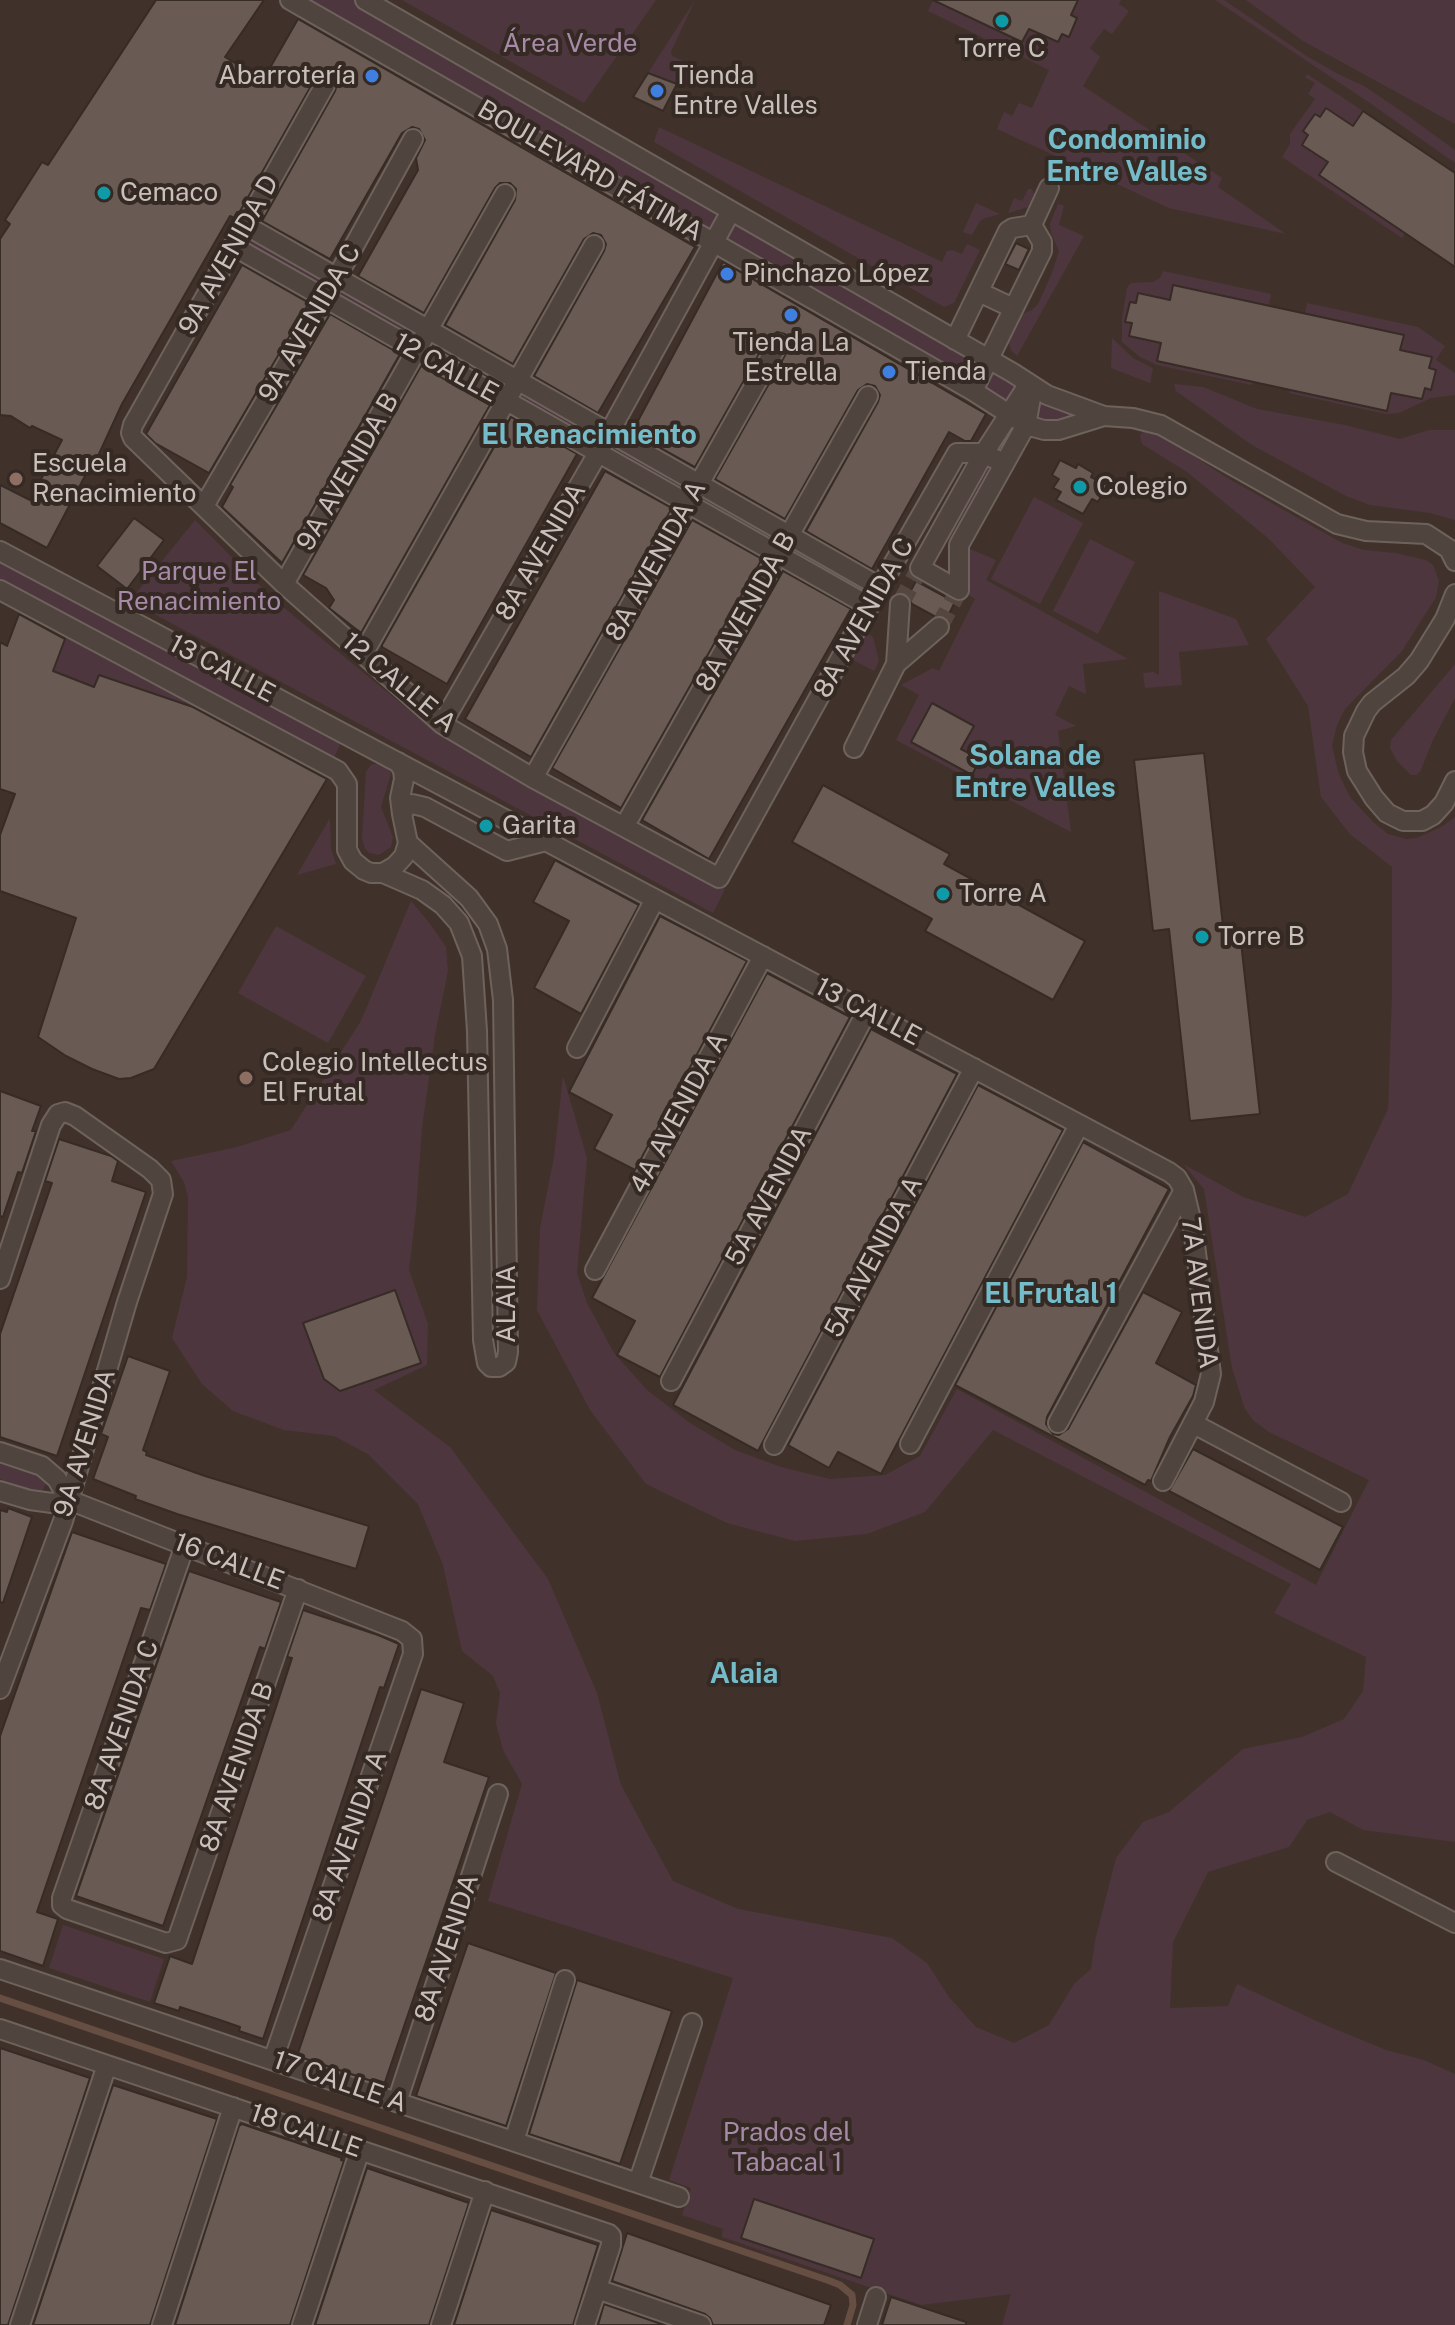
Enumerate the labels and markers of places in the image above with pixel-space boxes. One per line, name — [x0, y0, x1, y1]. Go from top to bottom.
marker: Torre C — [993, 12, 1011, 30]
place label: Torre C — [958, 33, 1046, 65]
place label: Abarrotería — [218, 60, 356, 92]
place label: Tienda Entre Valles — [673, 60, 818, 122]
marker: Abarrotería — [363, 67, 381, 85]
marker: Tienda Entre Valles — [648, 82, 666, 100]
place label: Cemaco — [120, 177, 218, 209]
marker: Cemaco — [95, 184, 113, 202]
place label: Pinchazo López — [743, 258, 929, 290]
marker: Pinchazo López — [718, 265, 736, 283]
marker: Tienda La Estrella — [782, 306, 800, 324]
place label: Tienda La Estrella — [733, 327, 849, 388]
place label: Tienda — [905, 356, 986, 388]
marker: Tienda — [880, 363, 898, 381]
place label: Escuela Renacimiento — [32, 448, 196, 510]
marker: Escuela Renacimiento — [7, 470, 25, 488]
place label: Colegio — [1096, 471, 1188, 503]
marker: Colegio — [1071, 478, 1089, 496]
place label: Garita — [502, 810, 576, 842]
marker: Garita — [477, 817, 495, 835]
place label: Torre A — [959, 878, 1047, 910]
marker: Torre A — [934, 885, 952, 903]
place label: Torre B — [1218, 921, 1305, 953]
marker: Torre B — [1193, 928, 1211, 946]
place label: Colegio Intellectus El Frutal — [262, 1047, 488, 1108]
marker: Colegio Intellectus El Frutal — [237, 1069, 255, 1087]

